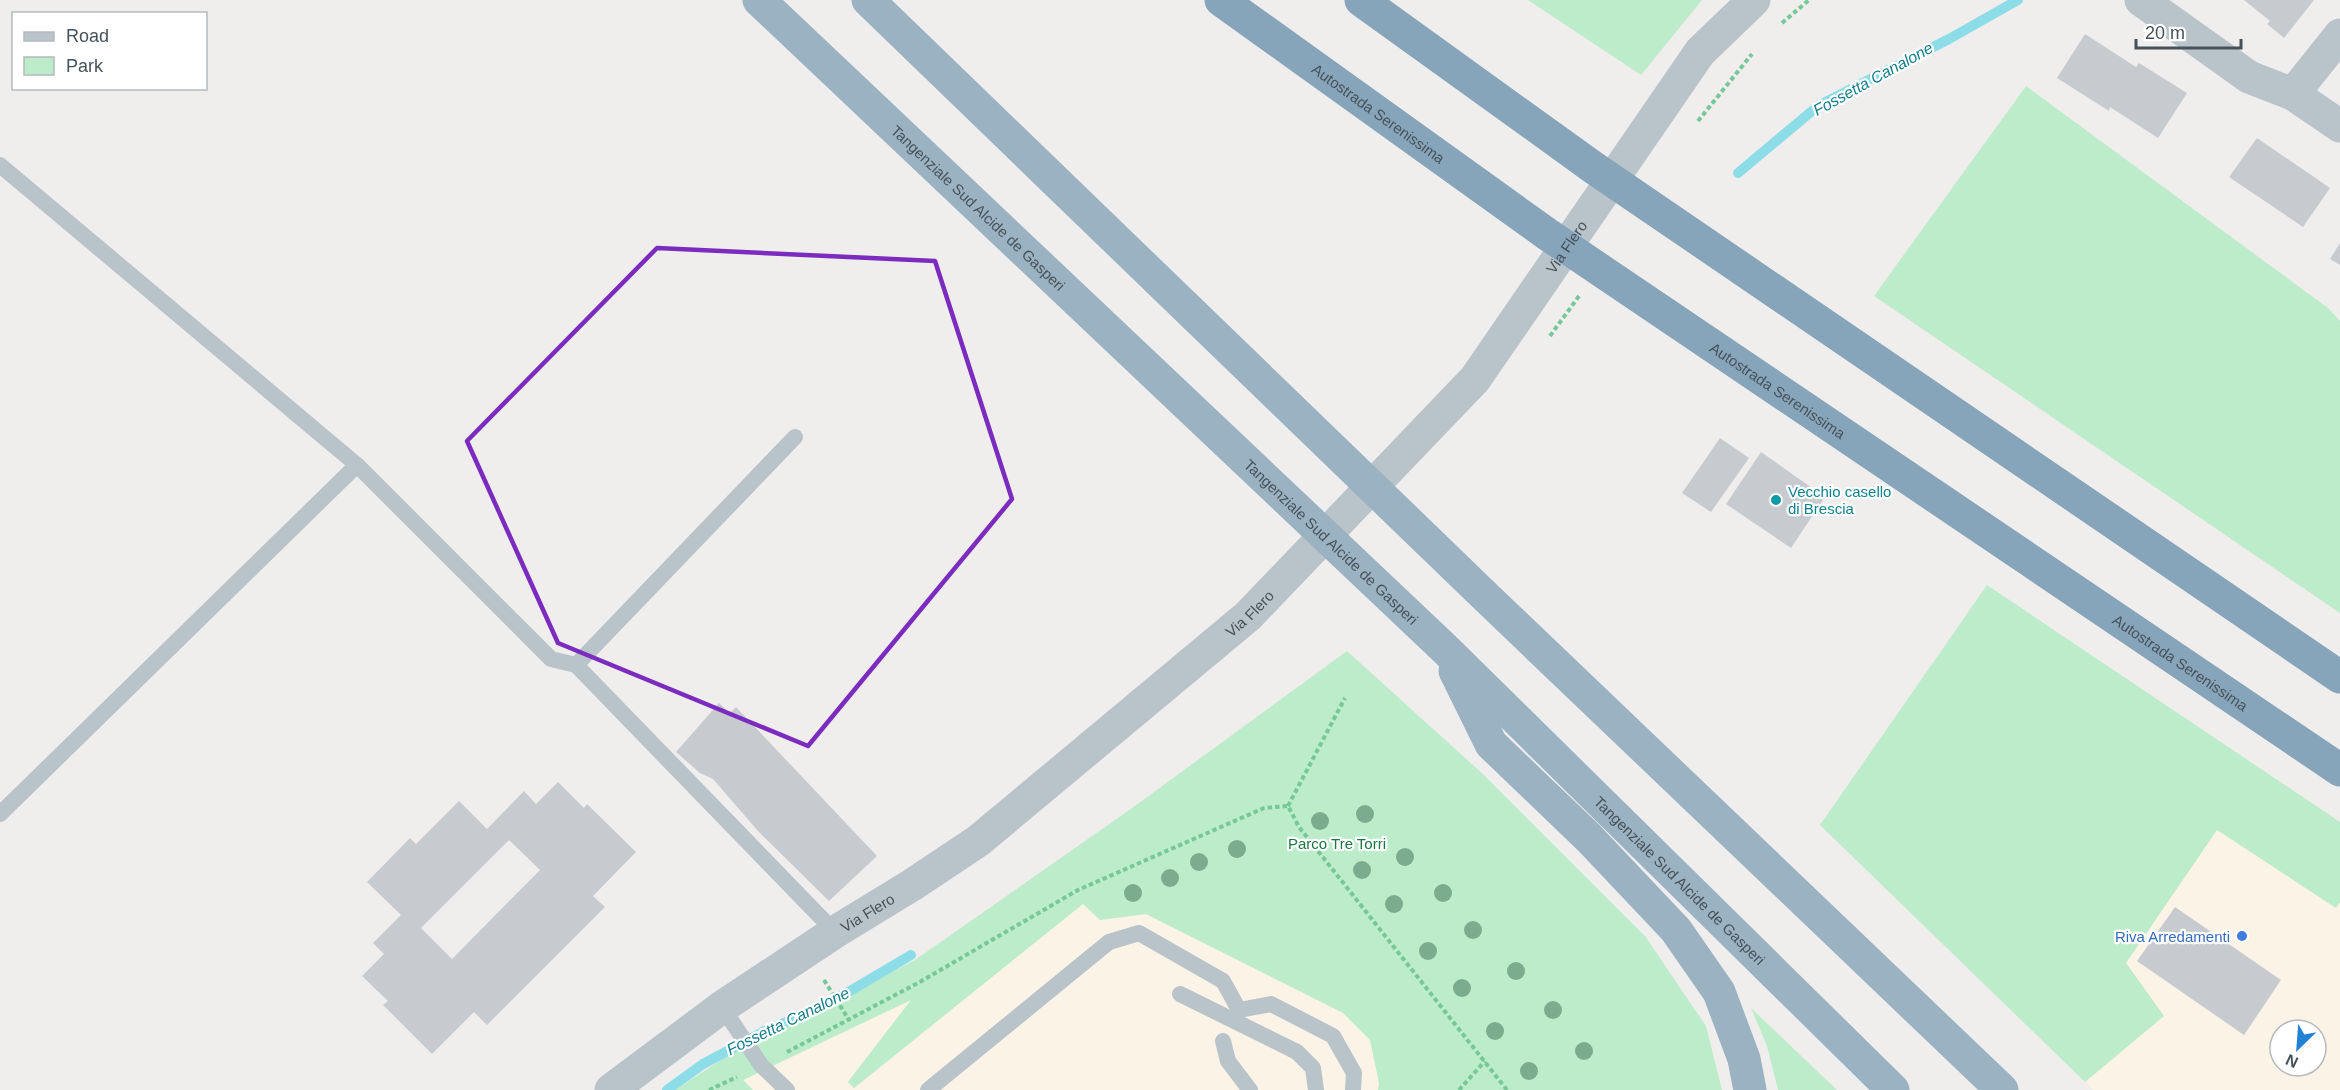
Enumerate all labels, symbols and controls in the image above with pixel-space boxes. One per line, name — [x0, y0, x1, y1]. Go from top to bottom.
legend — [12, 12, 207, 90]
scale bar — [2136, 12, 2241, 50]
text: 20 m — [2145, 23, 2185, 43]
text: Road — [66, 26, 109, 46]
water label: Fossetta Canalone — [1810, 39, 1936, 119]
text: Park — [66, 56, 104, 76]
street label: Autostrada Serenissima — [1309, 60, 1449, 167]
street label: Tangenziale Sud Alcide de Gasperi — [888, 121, 1069, 294]
street label: Via Flero — [1542, 217, 1590, 276]
street label: Autostrada Serenissima — [1707, 338, 1849, 442]
street label: Tangenziale Sud Alcide de Gasperi — [1241, 455, 1422, 628]
place label: Vecchio casello di Brescia — [1788, 483, 1891, 517]
marker: Vecchio casello di Brescia — [1769, 493, 1783, 507]
street label: Via Flero — [1222, 587, 1277, 640]
street label: Autostrada Serenissima — [2110, 611, 2252, 714]
street label: Tangenziale Sud Alcide de Gasperi — [1591, 793, 1769, 968]
park label: Parco Tre Torri — [1288, 835, 1386, 852]
street label: Via Flero — [837, 889, 897, 935]
place label: Riva Arredamenti — [2115, 928, 2230, 945]
marker: Riva Arredamenti — [2235, 929, 2249, 943]
water label: Fossetta Canalone — [724, 984, 852, 1058]
north arrow — [2268, 1018, 2328, 1078]
text: N — [2283, 1051, 2301, 1071]

